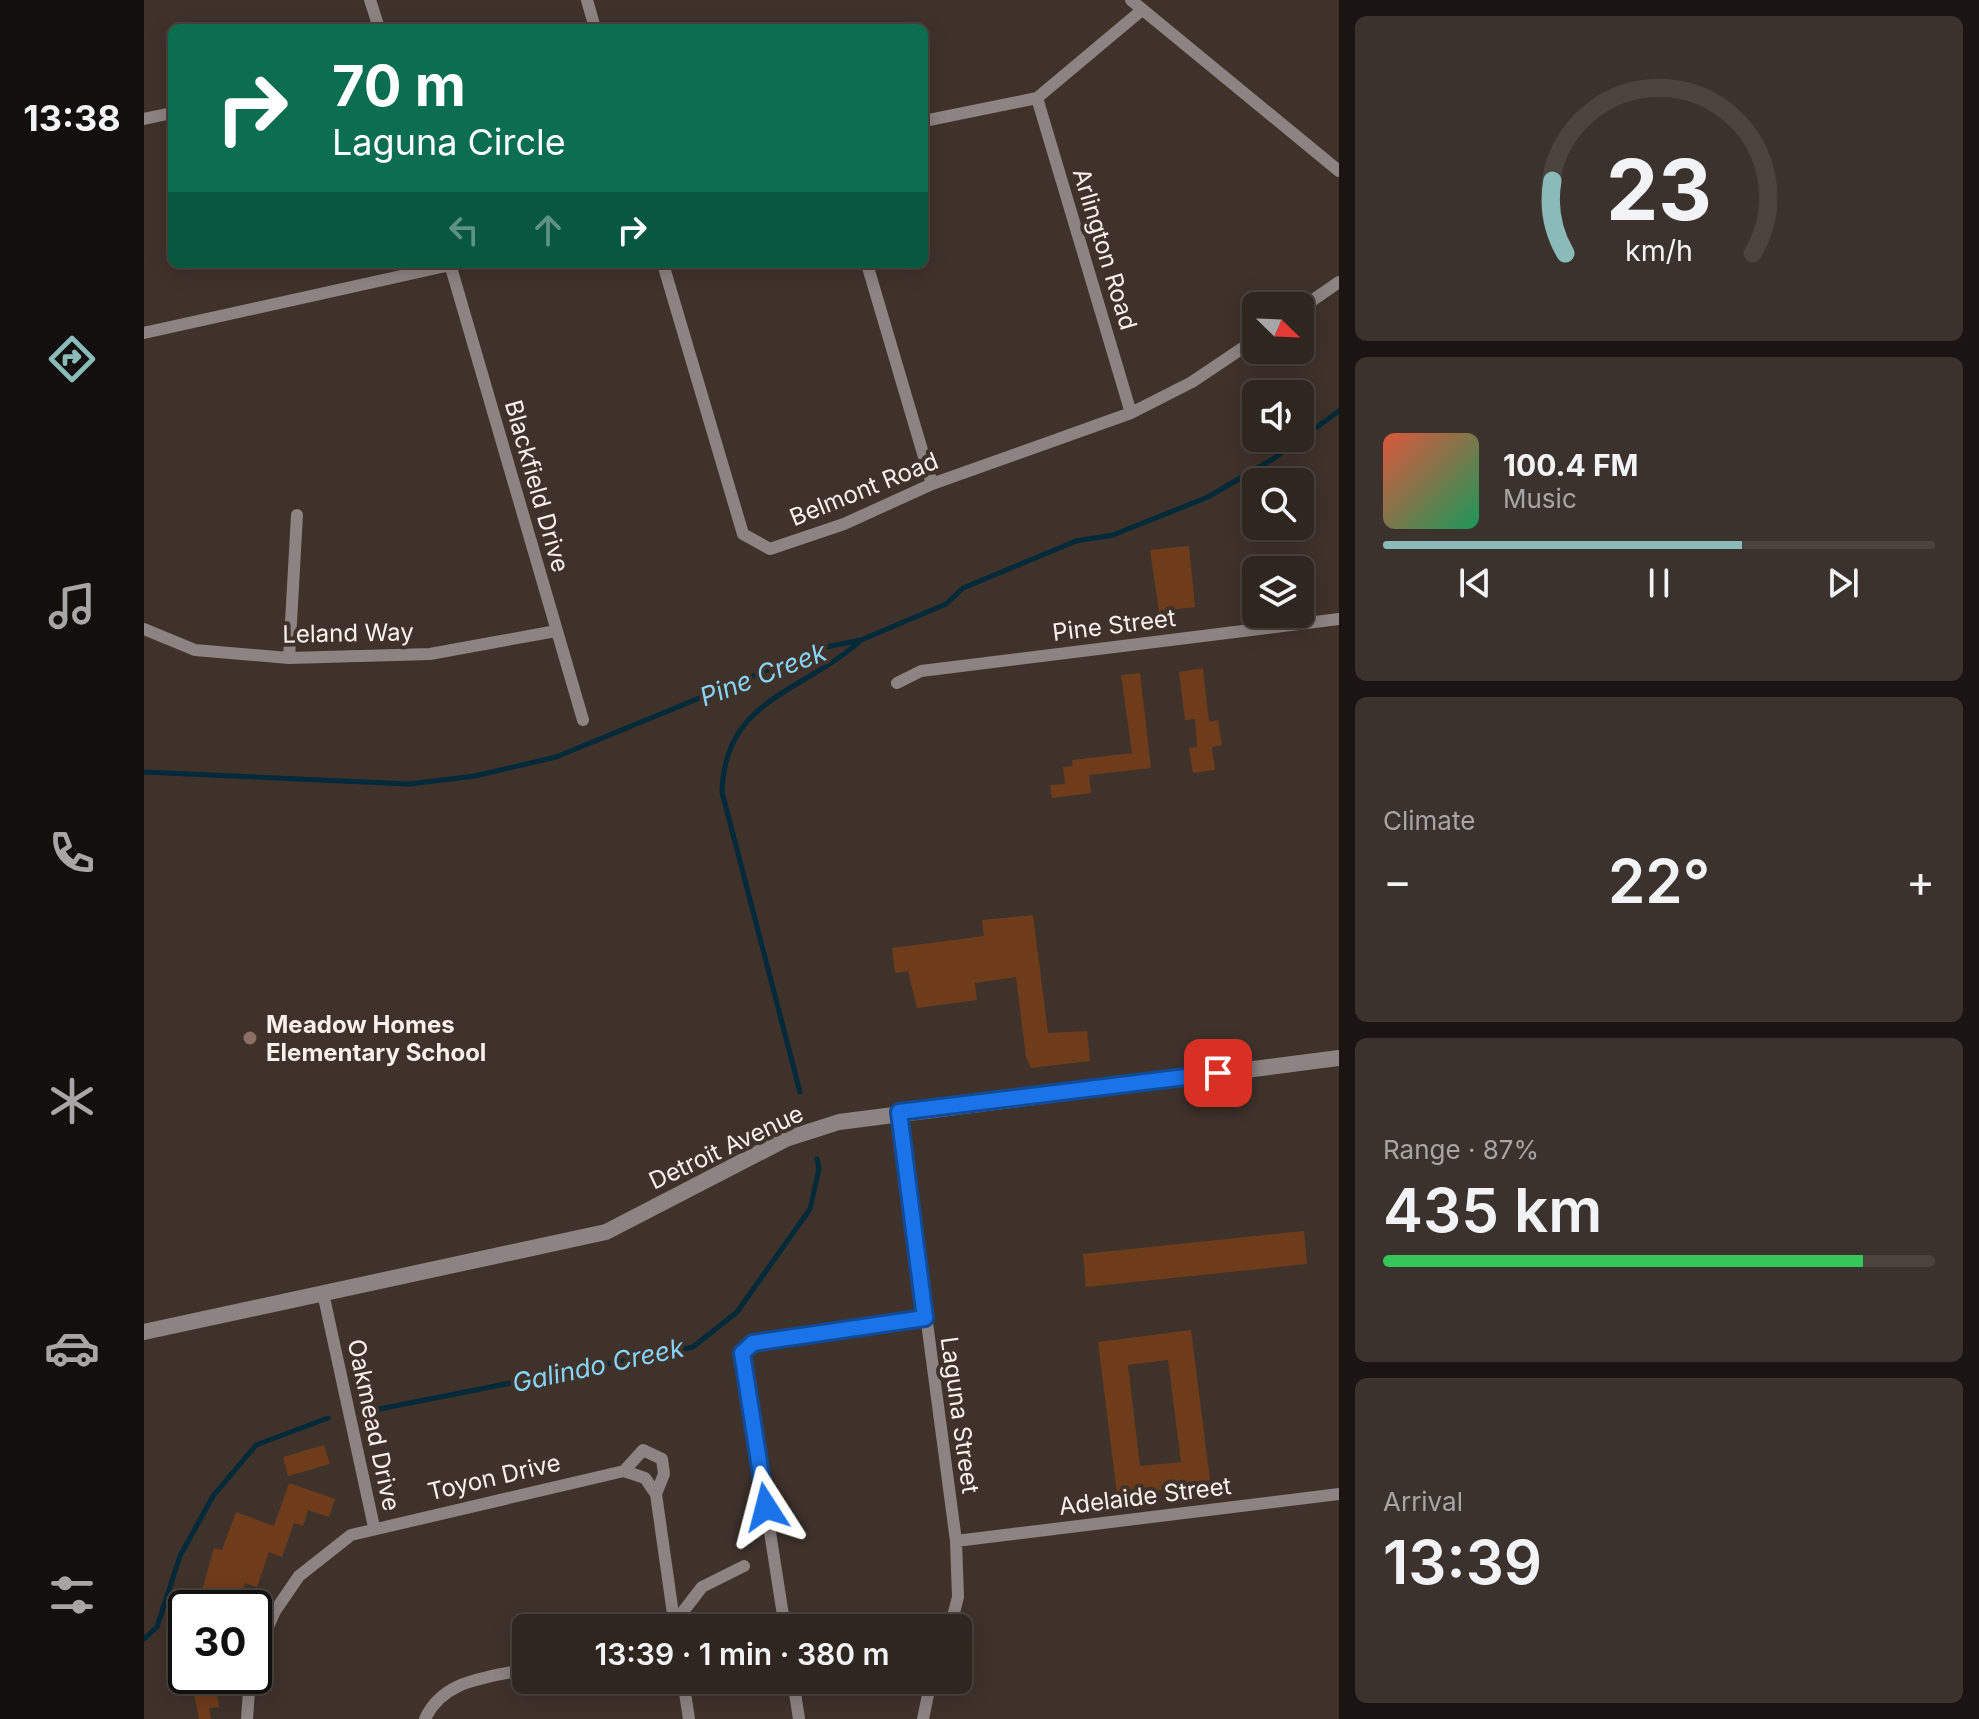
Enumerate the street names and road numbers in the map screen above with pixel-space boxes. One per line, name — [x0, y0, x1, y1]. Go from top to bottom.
street label: Arlington Road — [1067, 165, 1143, 333]
street label: Blackfield Drive — [499, 397, 575, 575]
street label: Belmont Road — [786, 446, 942, 532]
street label: Pine Street — [1051, 603, 1177, 647]
street label: Leland Way — [282, 617, 414, 649]
street label: Detroit Avenue — [644, 1099, 808, 1195]
street label: Laguna Street — [935, 1335, 985, 1495]
street label: Oakmead Drive — [342, 1337, 406, 1513]
street label: Toyon Drive — [425, 1448, 563, 1506]
street label: Adelaide Street — [1057, 1471, 1233, 1521]

